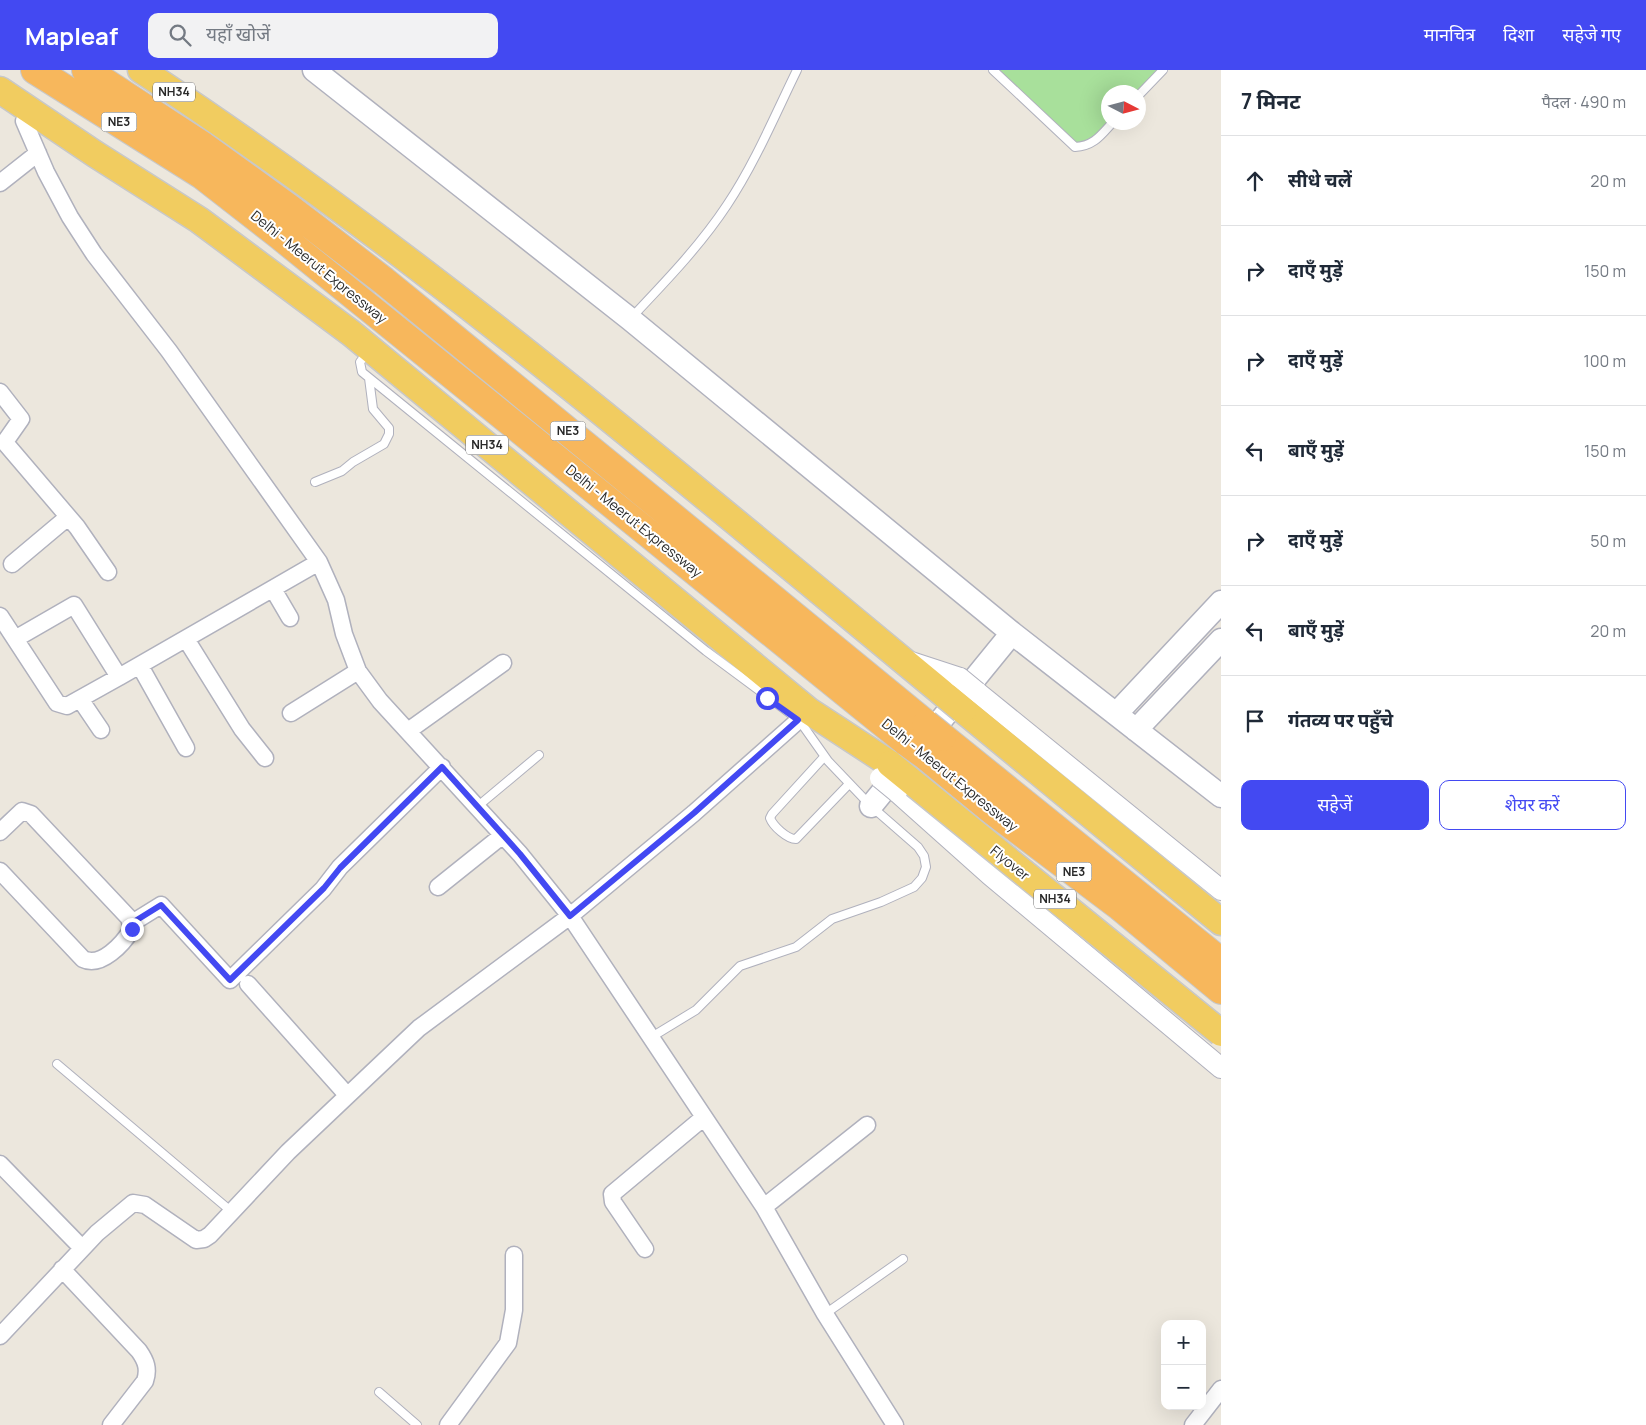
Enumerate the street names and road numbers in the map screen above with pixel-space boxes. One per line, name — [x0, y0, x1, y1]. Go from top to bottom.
road number: NH34 — [153, 83, 195, 102]
road number: NE3 — [102, 112, 136, 132]
street label: Delhi - Meerut Expressway — [247, 206, 392, 328]
road number: NE3 — [550, 422, 586, 441]
road number: NH34 — [466, 436, 508, 454]
street label: Delhi - Meerut Expressway — [562, 460, 707, 582]
street label: Delhi - Meerut Expressway — [878, 714, 1023, 836]
street label: Flyover — [987, 841, 1034, 884]
road number: NE3 — [1056, 862, 1092, 882]
road number: NH34 — [1034, 890, 1076, 909]

